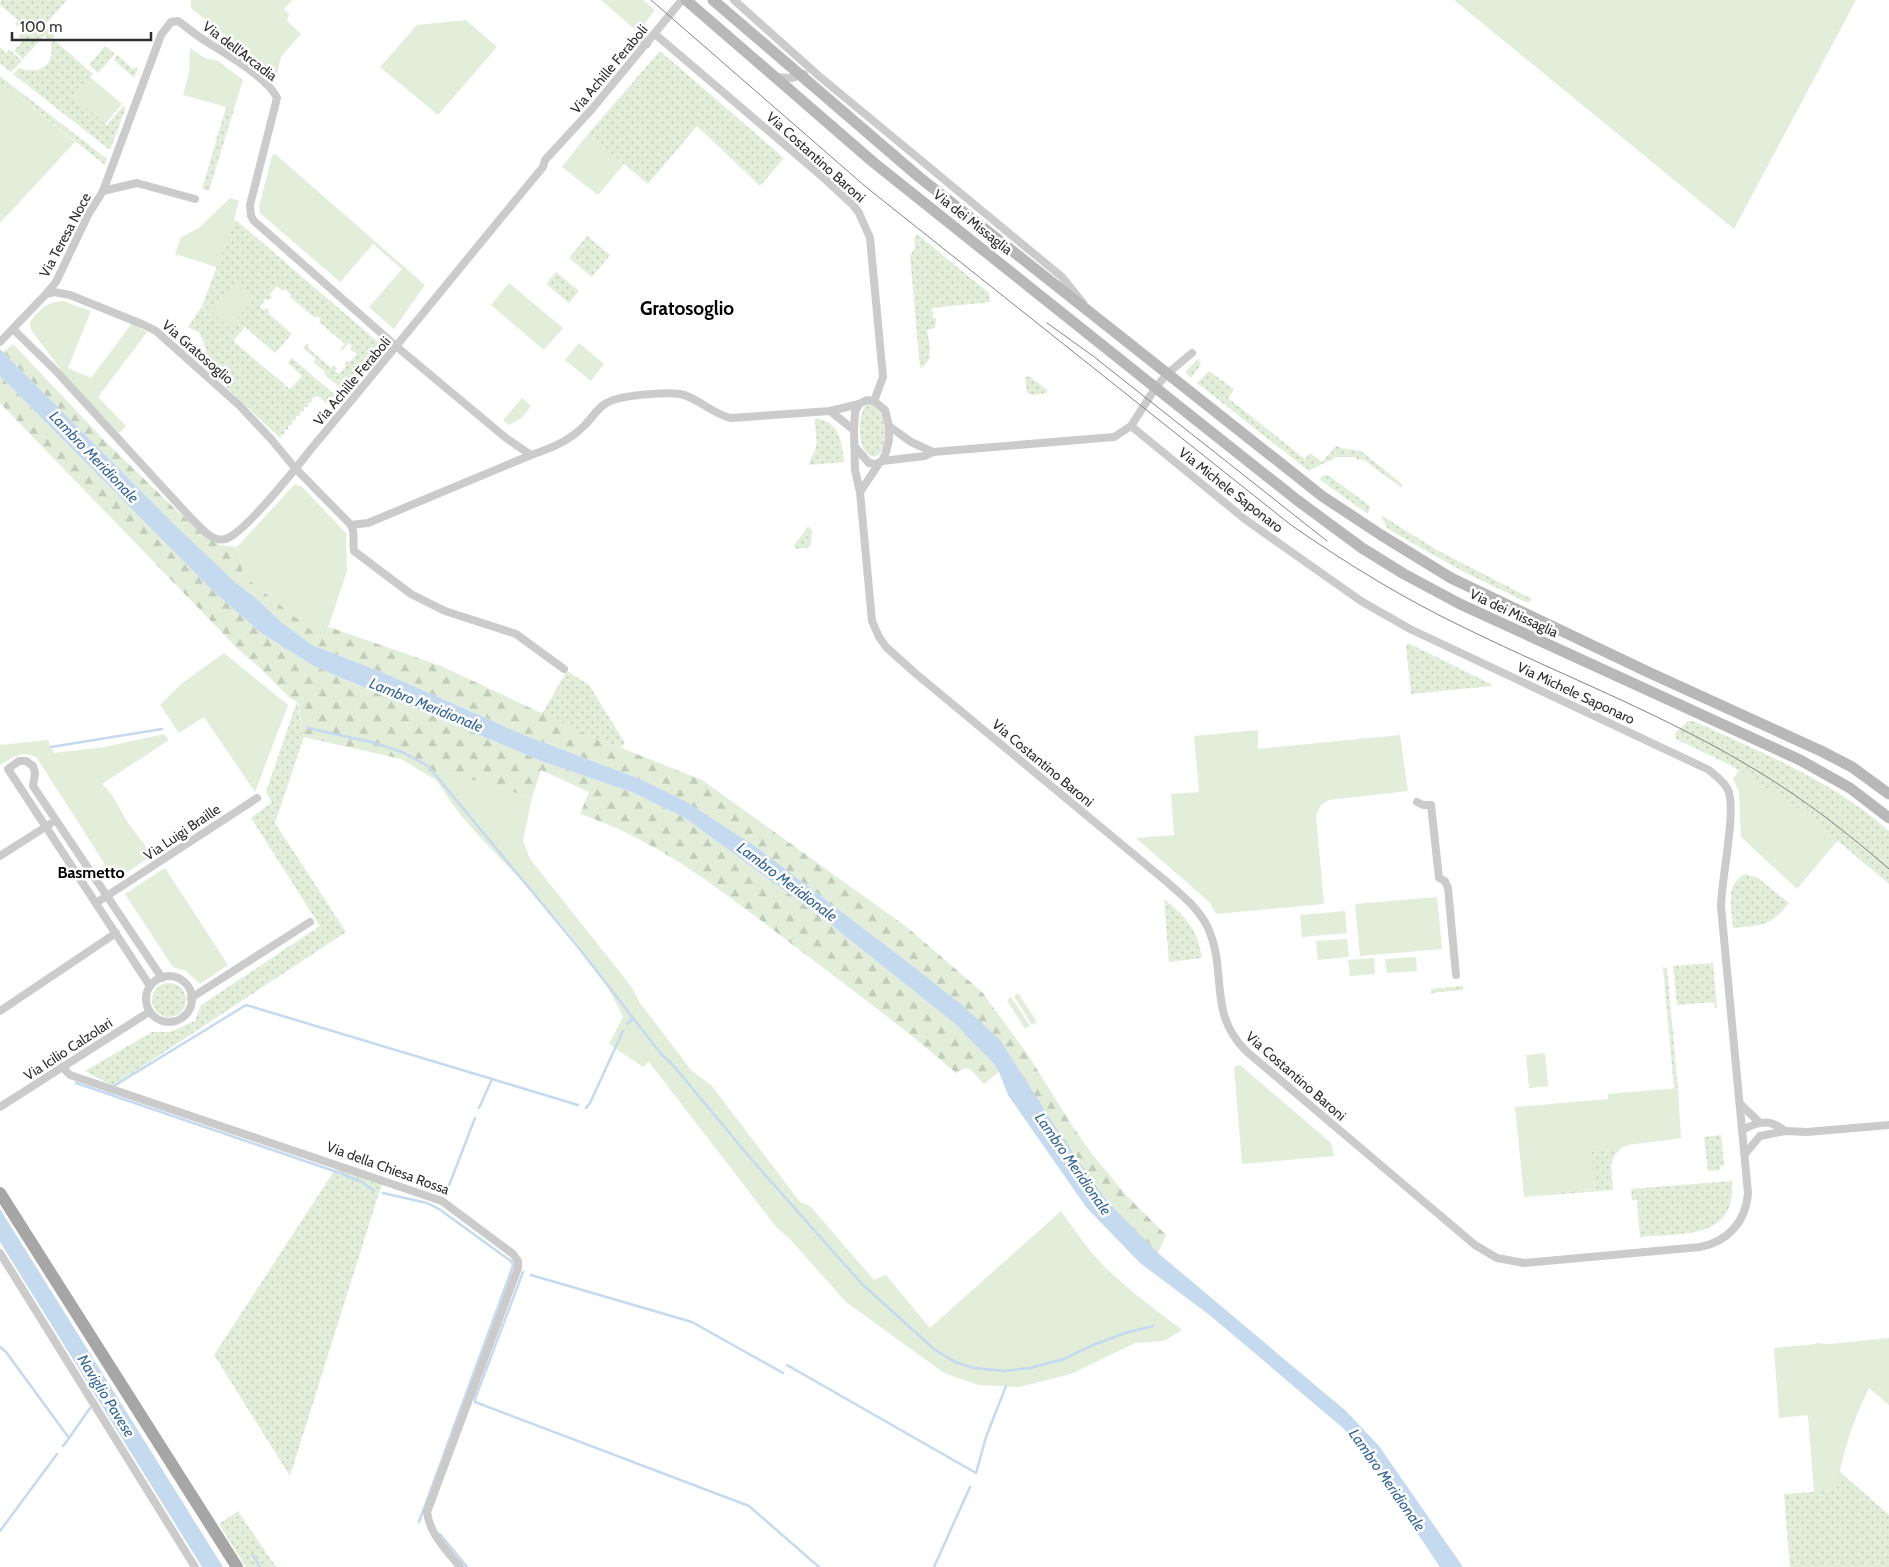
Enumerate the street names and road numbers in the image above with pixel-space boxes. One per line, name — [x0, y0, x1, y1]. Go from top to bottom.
street label: Via dell'Arcadia — [199, 17, 281, 85]
street label: Via Achille Feraboli — [566, 21, 652, 117]
street label: Via Costantino Baroni — [763, 108, 869, 206]
street label: Via dei Missaglia — [930, 186, 1016, 259]
street label: Via Teresa Noce — [35, 190, 95, 280]
street label: Via Gratosoglio — [158, 316, 238, 388]
street label: Via Achille Feraboli — [309, 333, 395, 429]
street label: Via Michele Saponaro — [1175, 444, 1287, 537]
street label: Via dei Missaglia — [1467, 585, 1561, 641]
street label: Via Michele Saponaro — [1514, 658, 1638, 728]
street label: Via Costantino Baroni — [988, 715, 1098, 811]
street label: Via Luigi Braille — [140, 800, 224, 864]
street label: Via Icilio Calzolari — [20, 1014, 116, 1084]
street label: Via Costantino Baroni — [1242, 1027, 1350, 1125]
street label: Via della Chiesa Rossa — [324, 1137, 452, 1199]

